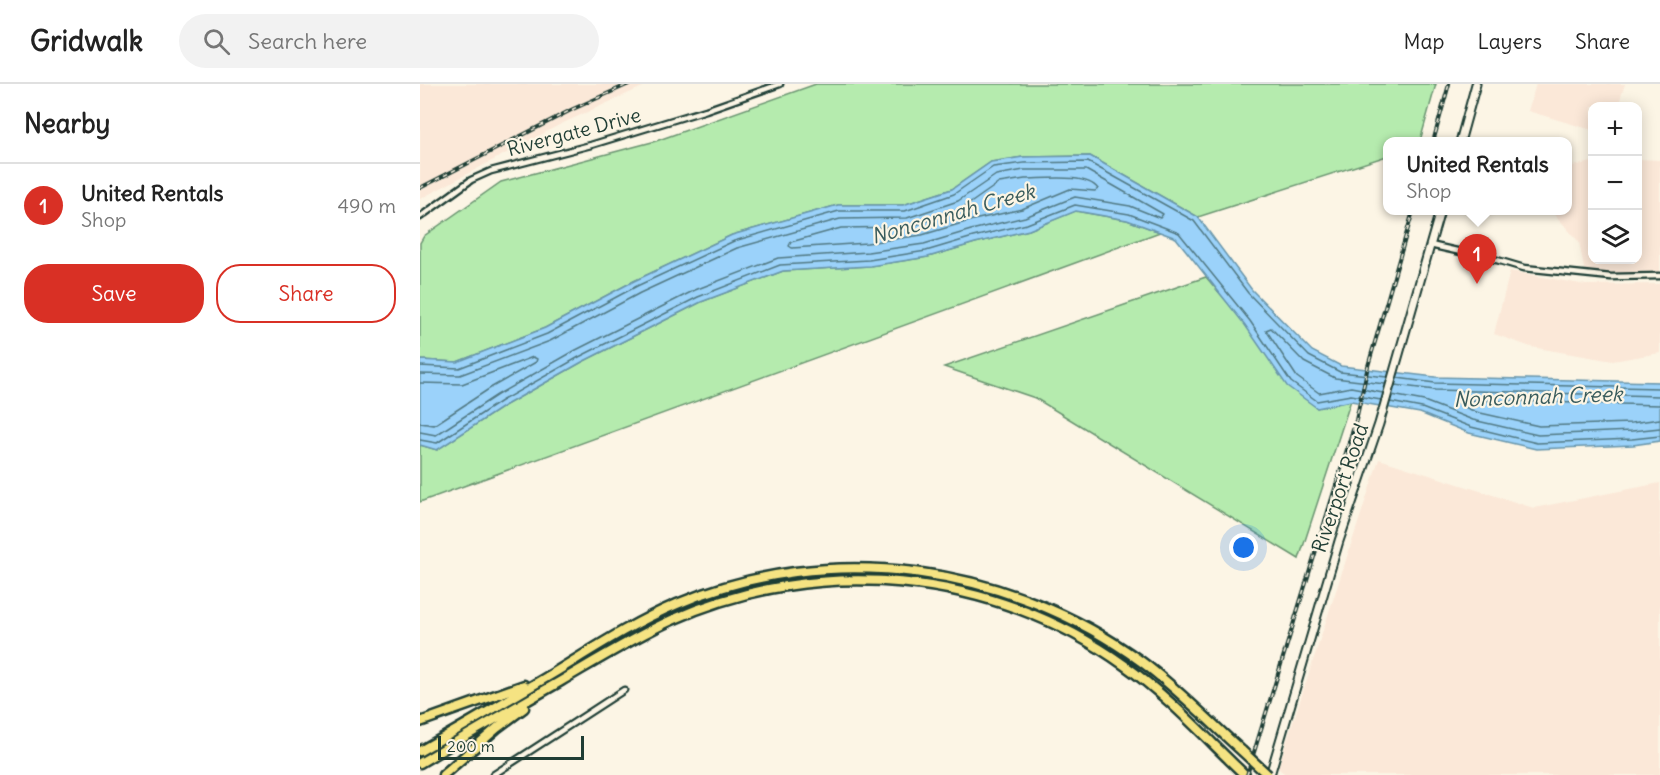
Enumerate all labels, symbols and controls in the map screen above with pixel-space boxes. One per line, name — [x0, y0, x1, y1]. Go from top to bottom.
search box — [179, 14, 599, 68]
text: Gridwalk — [30, 23, 143, 59]
icon: search — [200, 25, 233, 58]
text: Search here — [248, 27, 367, 55]
text: Map — [1404, 28, 1444, 55]
text: Layers — [1477, 28, 1542, 55]
text: Share — [1575, 28, 1630, 55]
street label: Rivergate Drive — [504, 102, 644, 161]
map controls — [1588, 102, 1642, 264]
button: + — [1588, 102, 1642, 156]
text: Nearby — [24, 107, 110, 140]
popup — [1383, 137, 1572, 215]
text: United Rentals — [1406, 150, 1549, 178]
button: − — [1588, 156, 1642, 210]
water label: Nonconnah Creek — [868, 177, 1039, 250]
text: Shop — [1406, 178, 1452, 203]
text: United Rentals — [81, 179, 224, 207]
text: 1 — [40, 193, 47, 218]
text: 490 m — [337, 193, 396, 218]
text: Shop — [81, 207, 126, 232]
button: layers — [1588, 210, 1642, 264]
pin: 1 — [1458, 234, 1496, 284]
button: Save — [24, 264, 204, 323]
button: Share — [216, 264, 396, 323]
water label: Nonconnah Creek — [1453, 380, 1624, 413]
street label: Riverport Road — [1306, 420, 1373, 556]
your location — [1229, 533, 1258, 562]
scale bar — [438, 733, 584, 760]
text: 200 m — [447, 736, 495, 756]

